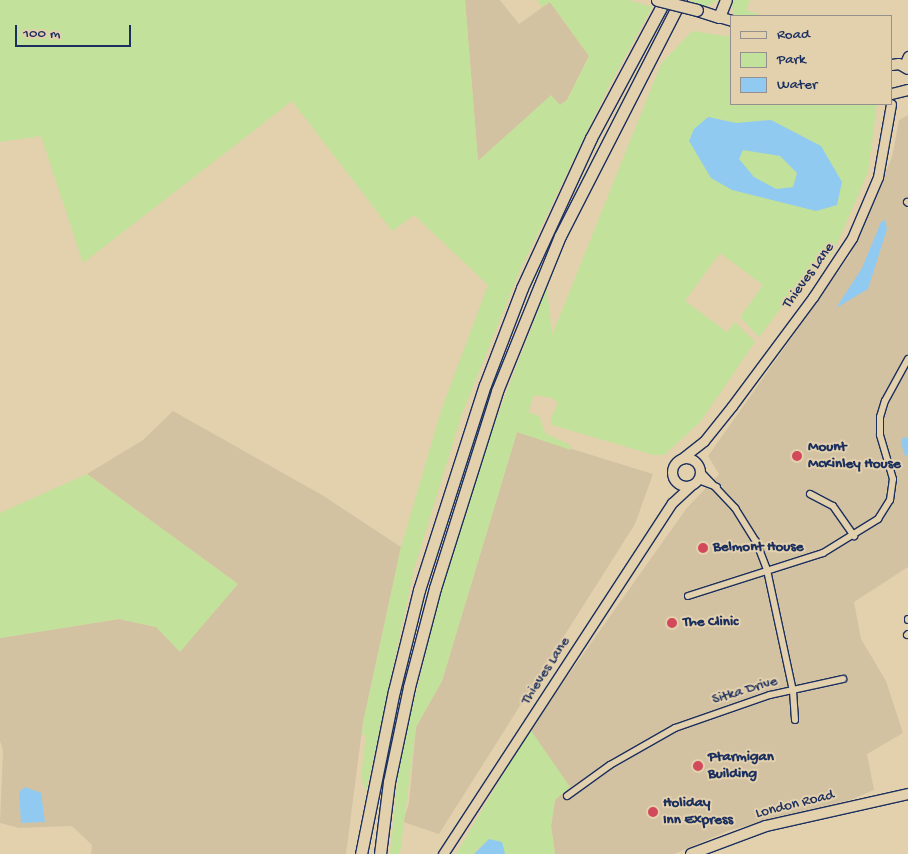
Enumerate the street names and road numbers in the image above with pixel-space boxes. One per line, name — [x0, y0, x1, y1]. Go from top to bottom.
street label: Thieves Lane — [779, 240, 839, 312]
street label: Thieves Lane — [517, 634, 575, 708]
street label: Sitka Drive — [710, 673, 780, 709]
street label: London Road — [754, 787, 836, 823]

